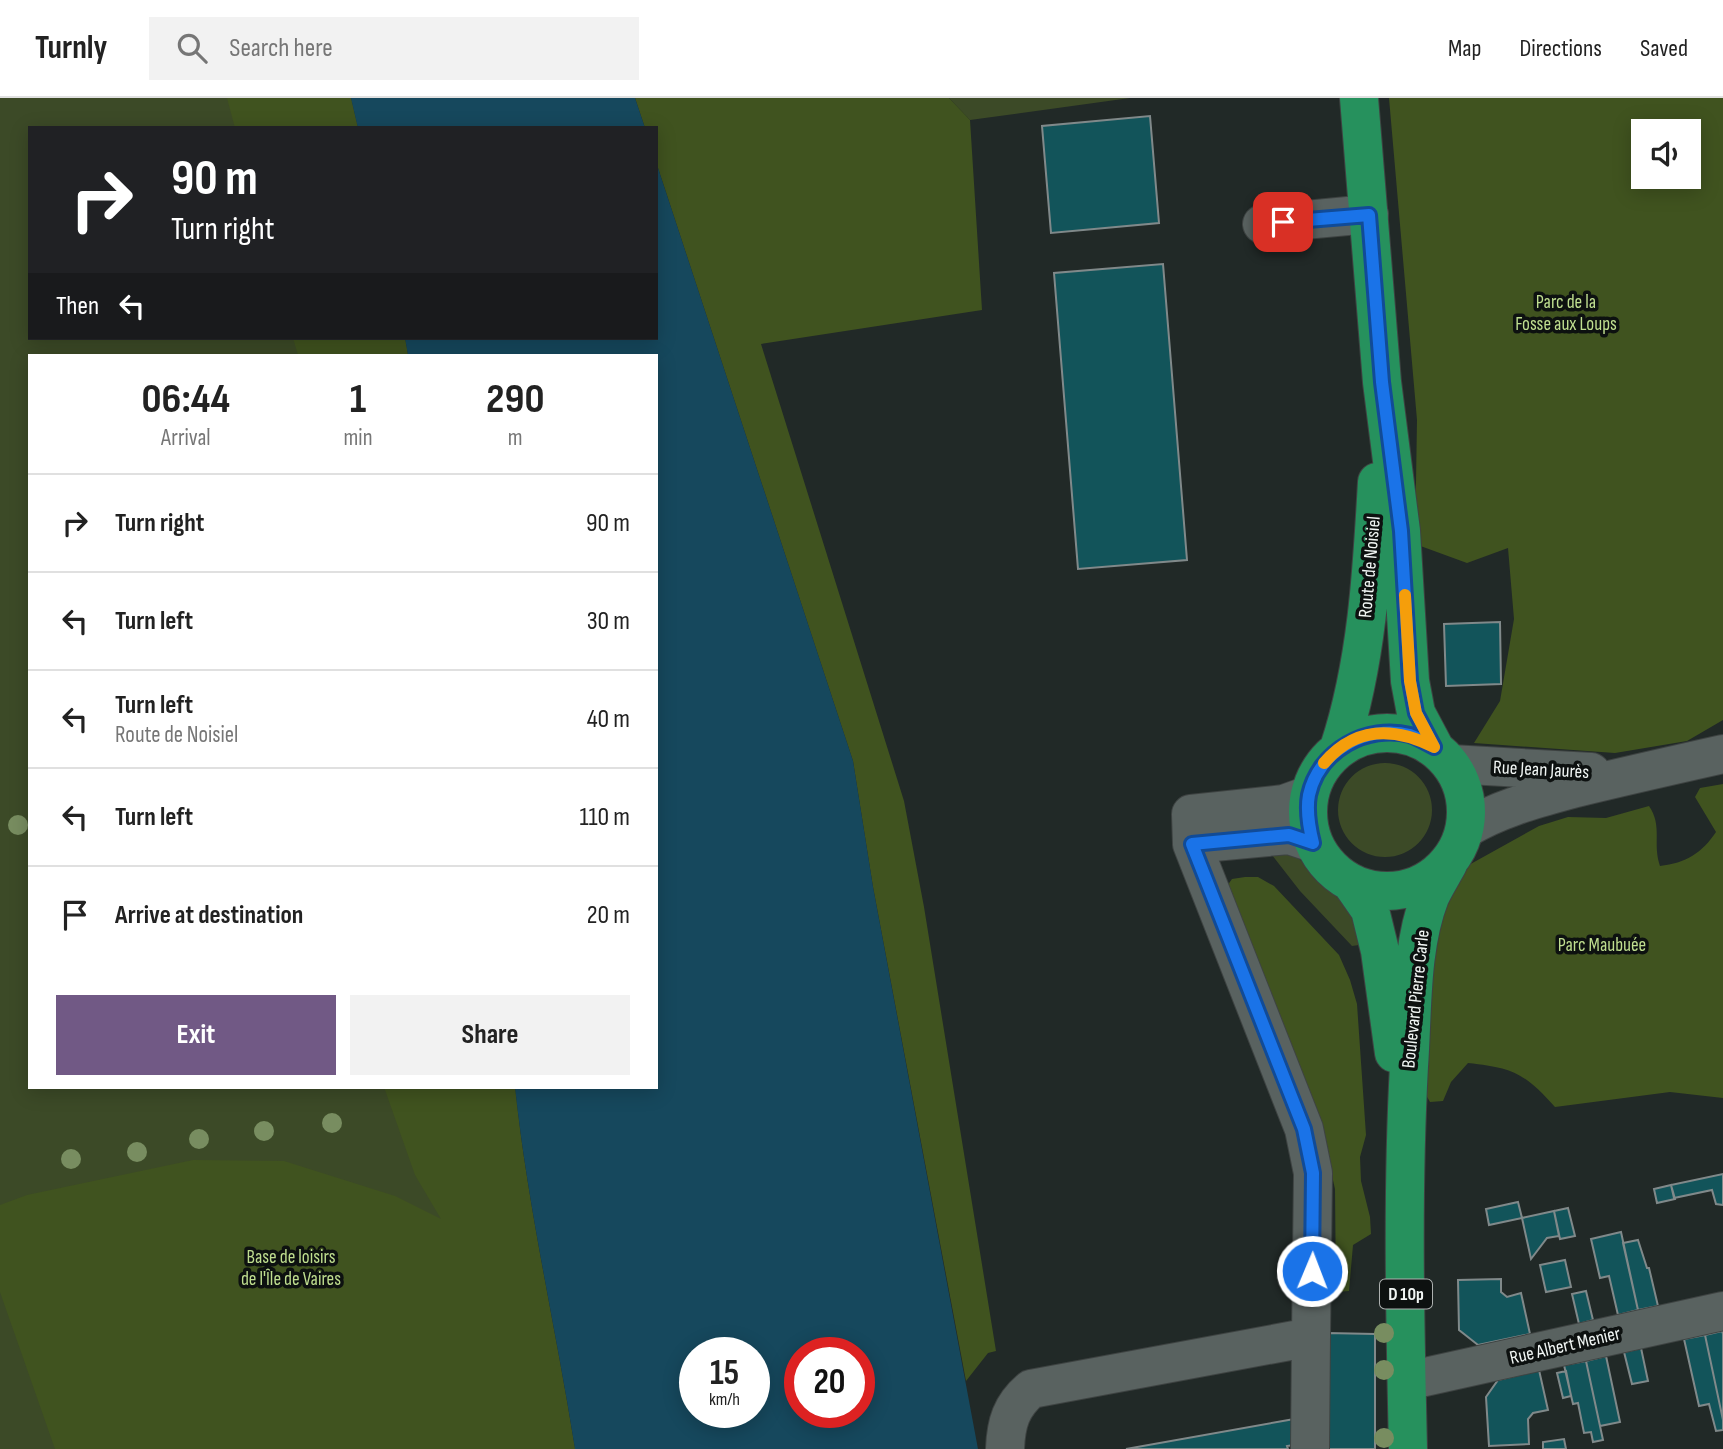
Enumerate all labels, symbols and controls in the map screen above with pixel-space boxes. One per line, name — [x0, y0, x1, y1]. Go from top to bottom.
search box — [149, 17, 639, 80]
text: Turnly — [35, 28, 107, 68]
icon: search — [173, 29, 211, 67]
text: Search here — [229, 33, 333, 64]
text: Map — [1448, 34, 1481, 63]
text: Directions — [1519, 34, 1602, 63]
text: Saved — [1640, 34, 1688, 63]
map controls — [1631, 119, 1701, 189]
button: sound — [1631, 119, 1701, 189]
text: 90 m — [171, 150, 258, 209]
icon: right — [56, 154, 147, 245]
pin — [1253, 192, 1313, 252]
icon: arrive — [1264, 203, 1302, 241]
text: Turn right — [171, 210, 275, 249]
icon: left — [113, 287, 151, 325]
text: Then — [56, 291, 99, 322]
park label: Parc de la Fosse aux Loups — [1515, 291, 1617, 336]
text: 06:44 — [142, 374, 230, 425]
text: 1 — [350, 374, 366, 425]
text: 290 — [486, 374, 544, 425]
text: Arrival — [161, 424, 211, 452]
text: min — [344, 424, 372, 452]
text: m — [508, 424, 523, 452]
icon: right — [56, 504, 94, 542]
text: Turn right — [115, 508, 204, 539]
text: 90 m — [586, 508, 630, 539]
street label: Route de Noisiel — [1354, 515, 1386, 619]
icon: left — [56, 602, 94, 640]
text: Turn left — [115, 606, 193, 637]
text: 30 m — [587, 606, 630, 637]
text: Turn left — [115, 690, 193, 721]
icon: left — [56, 700, 94, 738]
text: 40 m — [587, 704, 630, 735]
text: Route de Noisiel — [115, 721, 238, 749]
street label: Rue Jean Jaurès — [1492, 756, 1590, 784]
icon: left — [56, 798, 94, 836]
text: Turn left — [115, 802, 193, 833]
text: 110 m — [579, 802, 630, 833]
icon: arrive — [56, 896, 94, 934]
text: Arrive at destination — [115, 900, 303, 931]
text: 20 m — [587, 900, 630, 931]
street label: Boulevard Pierre Carle — [1397, 929, 1435, 1069]
park label: Parc Maubuée — [1558, 934, 1646, 957]
button: Exit — [56, 995, 336, 1075]
button: Share — [350, 995, 630, 1075]
position arrow — [1275, 1234, 1349, 1308]
park label: Base de loisirs de l'Île de Vaires — [241, 1246, 341, 1291]
road number: D 10p — [1380, 1280, 1432, 1308]
street label: Rue Albert Menier — [1507, 1322, 1623, 1370]
speed limit sign: 20 — [784, 1337, 875, 1428]
text: 15 — [710, 1352, 739, 1395]
text: km/h — [709, 1389, 740, 1410]

